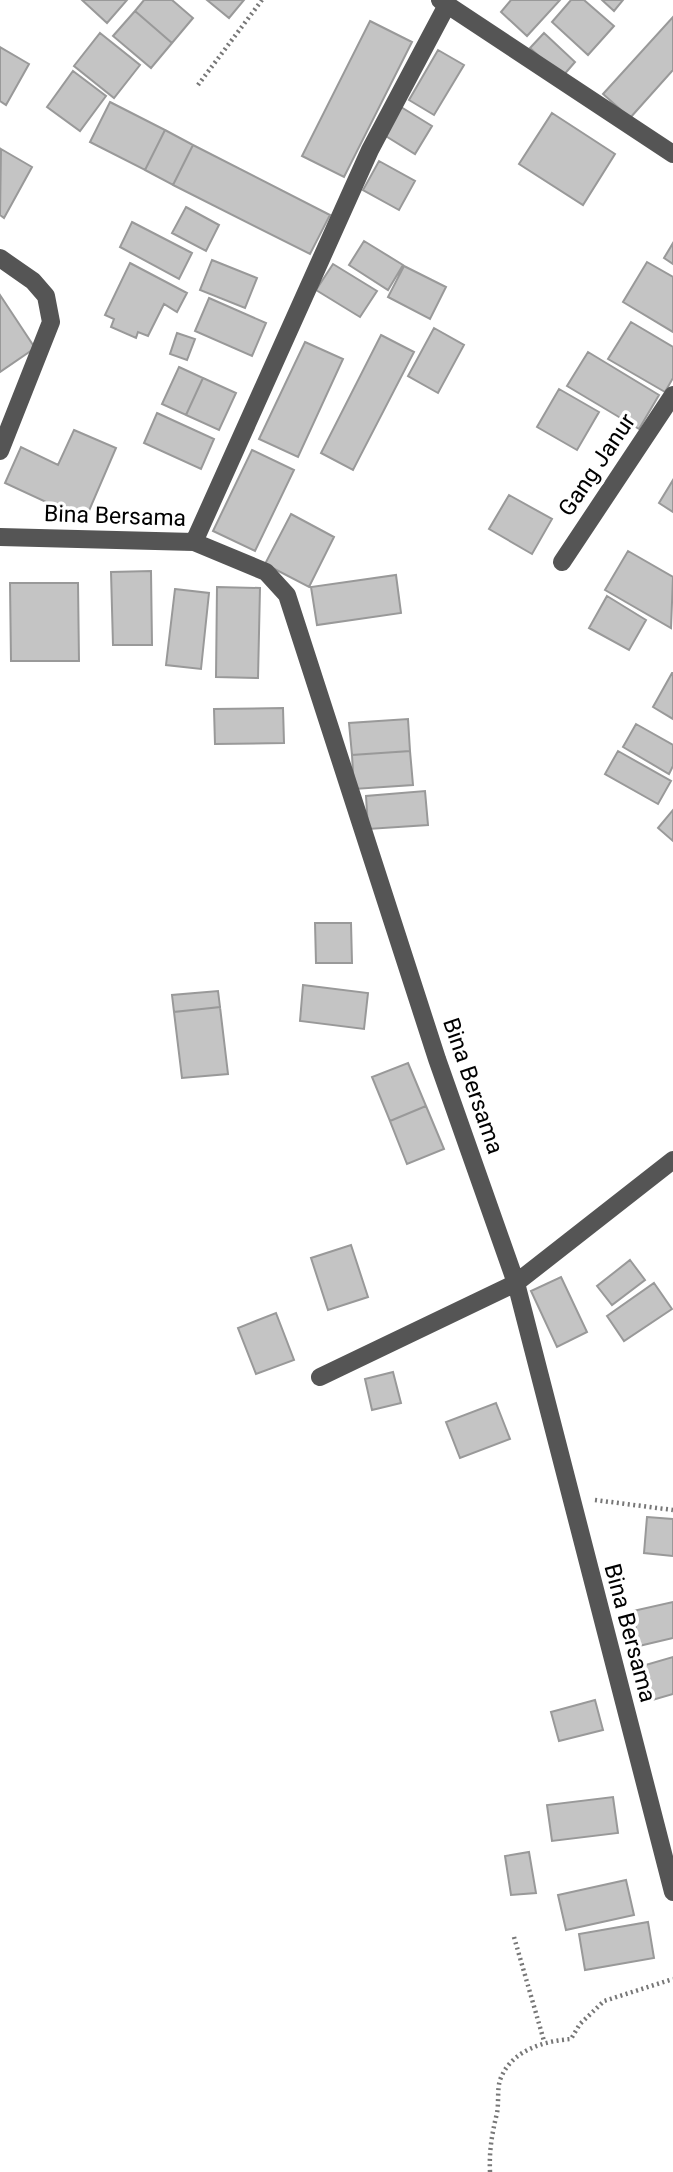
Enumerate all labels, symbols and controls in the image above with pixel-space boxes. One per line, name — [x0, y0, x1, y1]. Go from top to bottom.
street label: Gang Janur — [553, 408, 641, 521]
street label: Bina Bersama — [43, 500, 187, 532]
street label: Bina Bersama — [437, 1014, 509, 1158]
street label: Bina Bersama — [599, 1561, 661, 1705]

